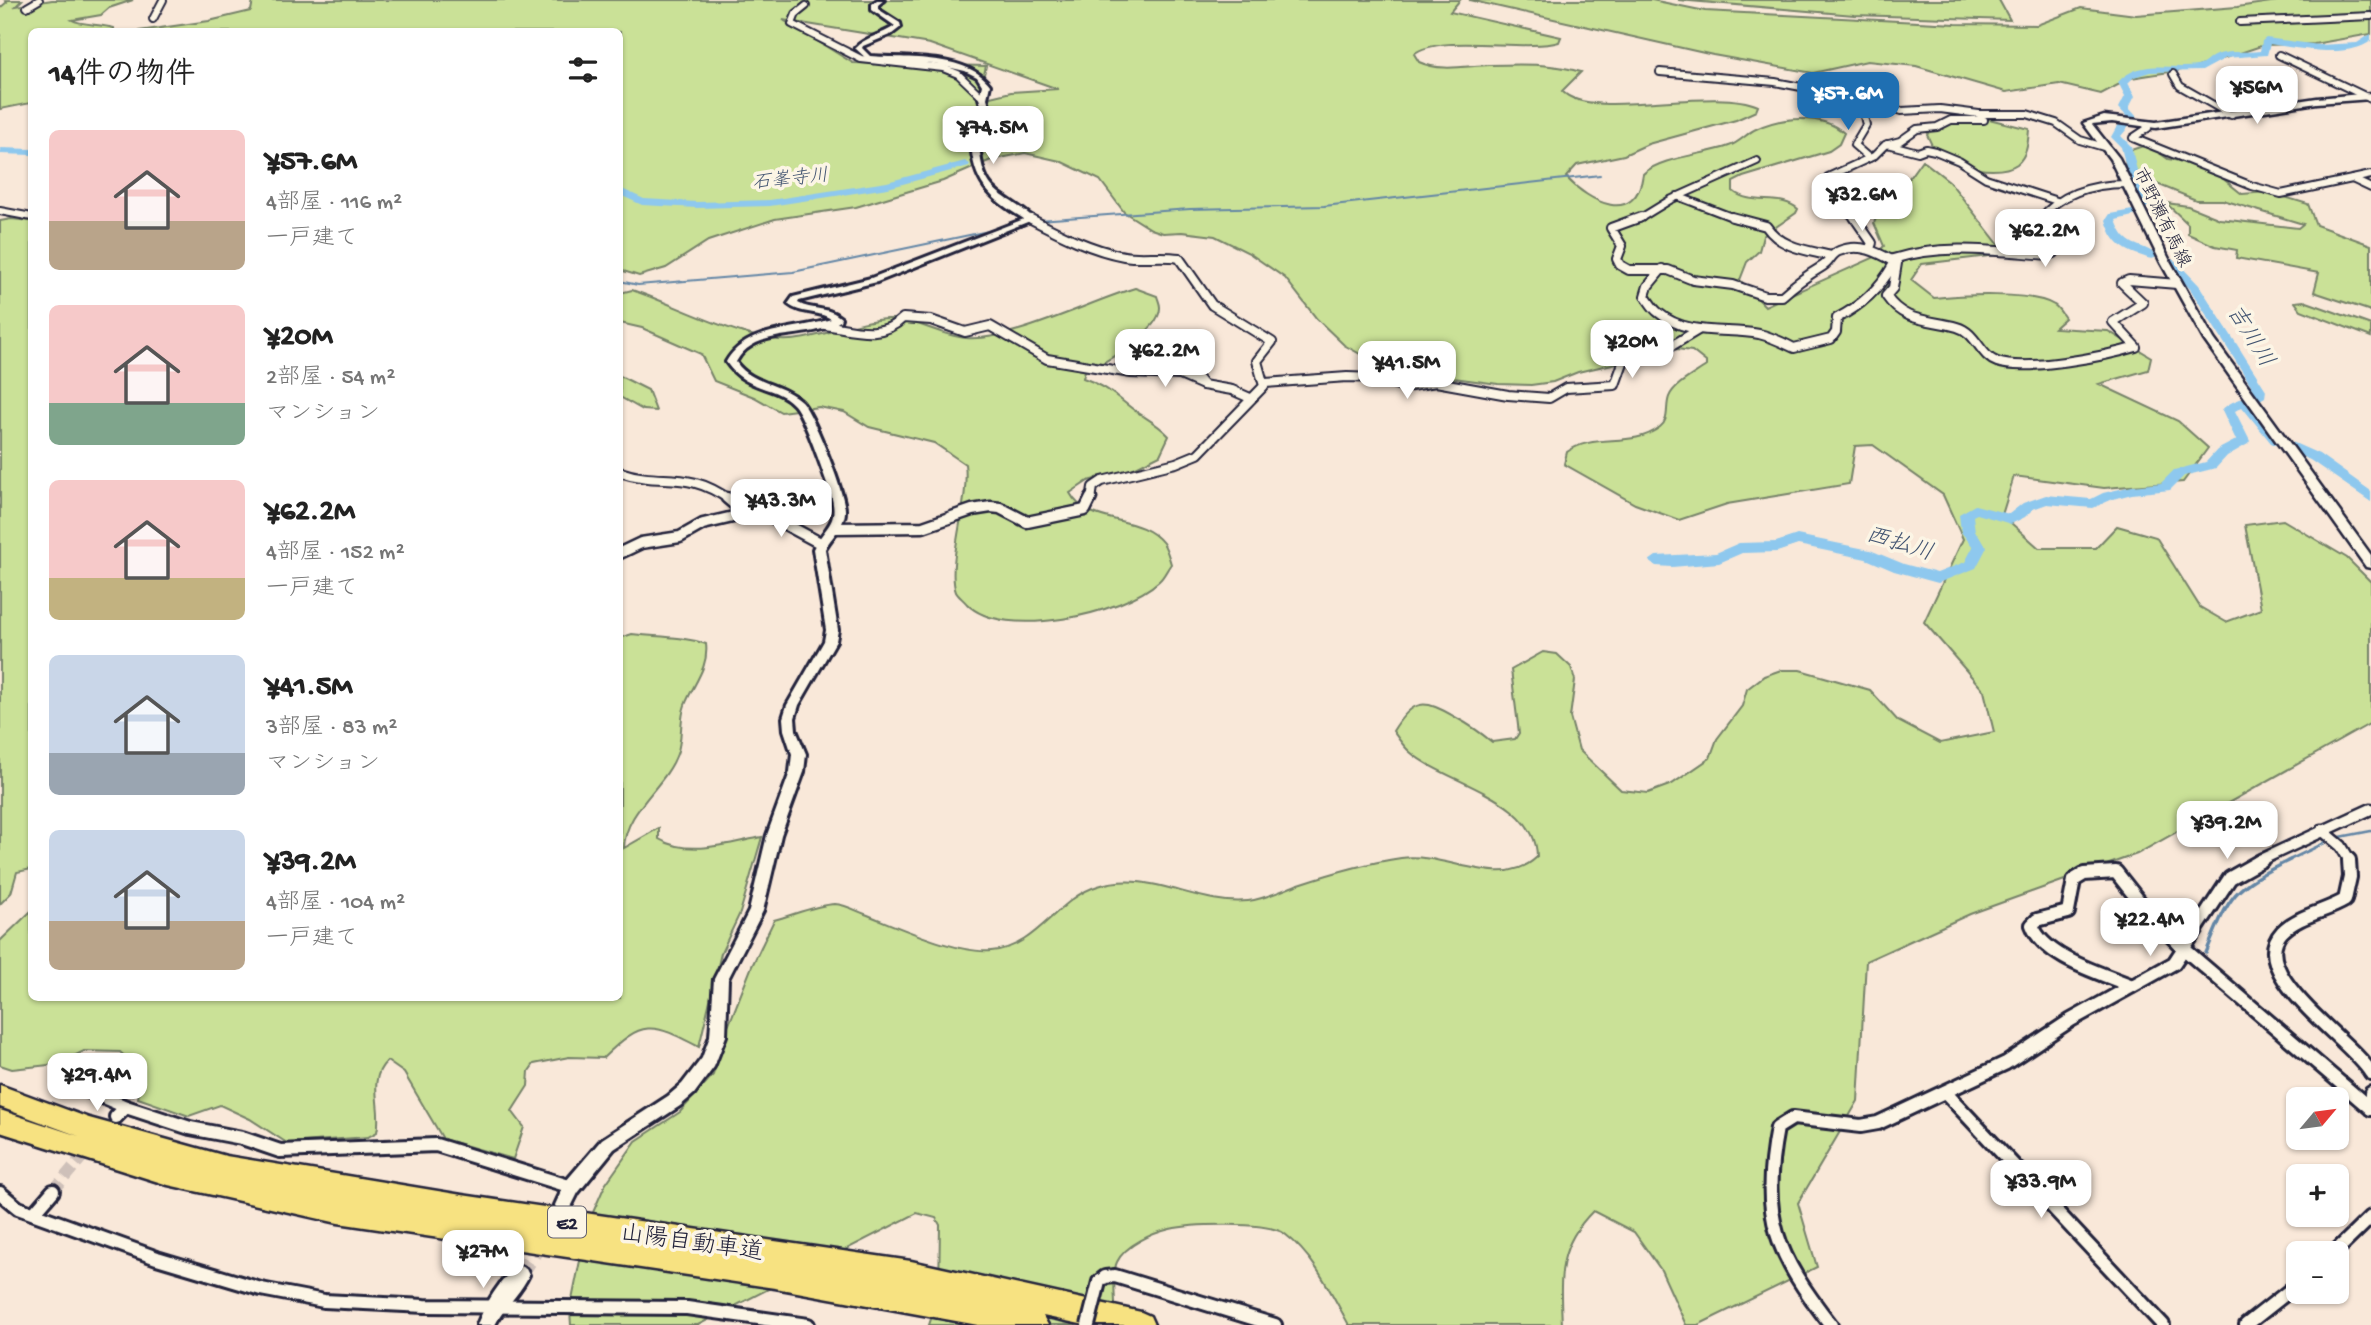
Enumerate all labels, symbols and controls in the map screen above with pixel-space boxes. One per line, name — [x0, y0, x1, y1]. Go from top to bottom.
icon: filters — [564, 51, 602, 89]
text: 14件の物件 — [49, 59, 195, 94]
pin: ¥56M — [2216, 66, 2298, 126]
pin: ¥57.6M — [1791, 72, 1905, 132]
text: ¥56M — [2232, 75, 2282, 102]
text: ¥57.6M — [1813, 81, 1883, 108]
pin: ¥74.5M — [936, 106, 1050, 166]
text: ¥74.5M — [959, 115, 1027, 142]
text: ¥57.6M — [266, 146, 357, 181]
icon: home — [105, 158, 189, 242]
water label: 石峯寺川 — [751, 164, 829, 196]
street label: 市野瀬有馬線 — [2128, 165, 2195, 271]
pin: ¥32.6M — [1805, 174, 1919, 233]
text: ¥32.6M — [1828, 182, 1896, 209]
text: 4部屋 · 116 m² — [266, 190, 402, 217]
pin: ¥62.2M — [1988, 210, 2102, 269]
text: ¥62.2M — [2011, 218, 2079, 245]
text: 一戸建て — [266, 226, 358, 253]
water label: 吉川川 — [2219, 300, 2280, 373]
pin: ¥20M — [1591, 320, 1673, 380]
text: ¥20M — [266, 321, 332, 356]
text: ¥20M — [1607, 329, 1657, 356]
pin: ¥62.2M — [1108, 330, 1222, 389]
icon: home — [105, 333, 189, 417]
text: ¥62.2M — [1131, 338, 1199, 365]
pin: ¥41.5M — [1350, 342, 1464, 401]
text: ¥41.5M — [1374, 350, 1440, 377]
text: 2部屋 · 54 m² — [266, 365, 395, 392]
text: マンション — [266, 401, 380, 428]
pin: ¥43.3M — [724, 480, 838, 539]
text: ¥43.3M — [747, 488, 815, 515]
text: ¥62.2M — [266, 496, 355, 531]
icon: home — [105, 508, 189, 592]
water label: 西払川 — [1862, 521, 1936, 568]
text: 4部屋 · 152 m² — [266, 540, 405, 567]
text: 一戸建て — [266, 576, 358, 603]
text: ¥41.5M — [266, 671, 352, 706]
icon: home — [105, 683, 189, 767]
text: 3部屋 · 83 m² — [266, 715, 397, 742]
text: マンション — [266, 751, 380, 778]
pin: ¥39.2M — [2170, 802, 2284, 861]
text: ¥39.2M — [2193, 810, 2261, 837]
text: ¥39.2M — [266, 846, 355, 881]
icon: home — [105, 858, 189, 942]
text: 4部屋 · 104 m² — [266, 890, 405, 917]
pin: ¥22.4M — [2093, 898, 2207, 958]
text: ¥22.4M — [2116, 907, 2184, 934]
text: 一戸建て — [266, 926, 358, 953]
pin: ¥29.4M — [40, 1054, 154, 1113]
text: ¥29.4M — [63, 1062, 131, 1089]
north arrow — [2286, 1087, 2348, 1150]
map controls — [2286, 1087, 2349, 1304]
pin: ¥33.9M — [1984, 1160, 2098, 1220]
button: + — [2286, 1164, 2349, 1227]
text: ¥33.9M — [2006, 1169, 2076, 1196]
road number: E2 — [548, 1206, 586, 1238]
street label: 山陽自動車道 — [618, 1219, 765, 1269]
pin: ¥27M — [442, 1230, 524, 1290]
text: ¥27M — [458, 1239, 508, 1266]
button: − — [2286, 1241, 2349, 1304]

